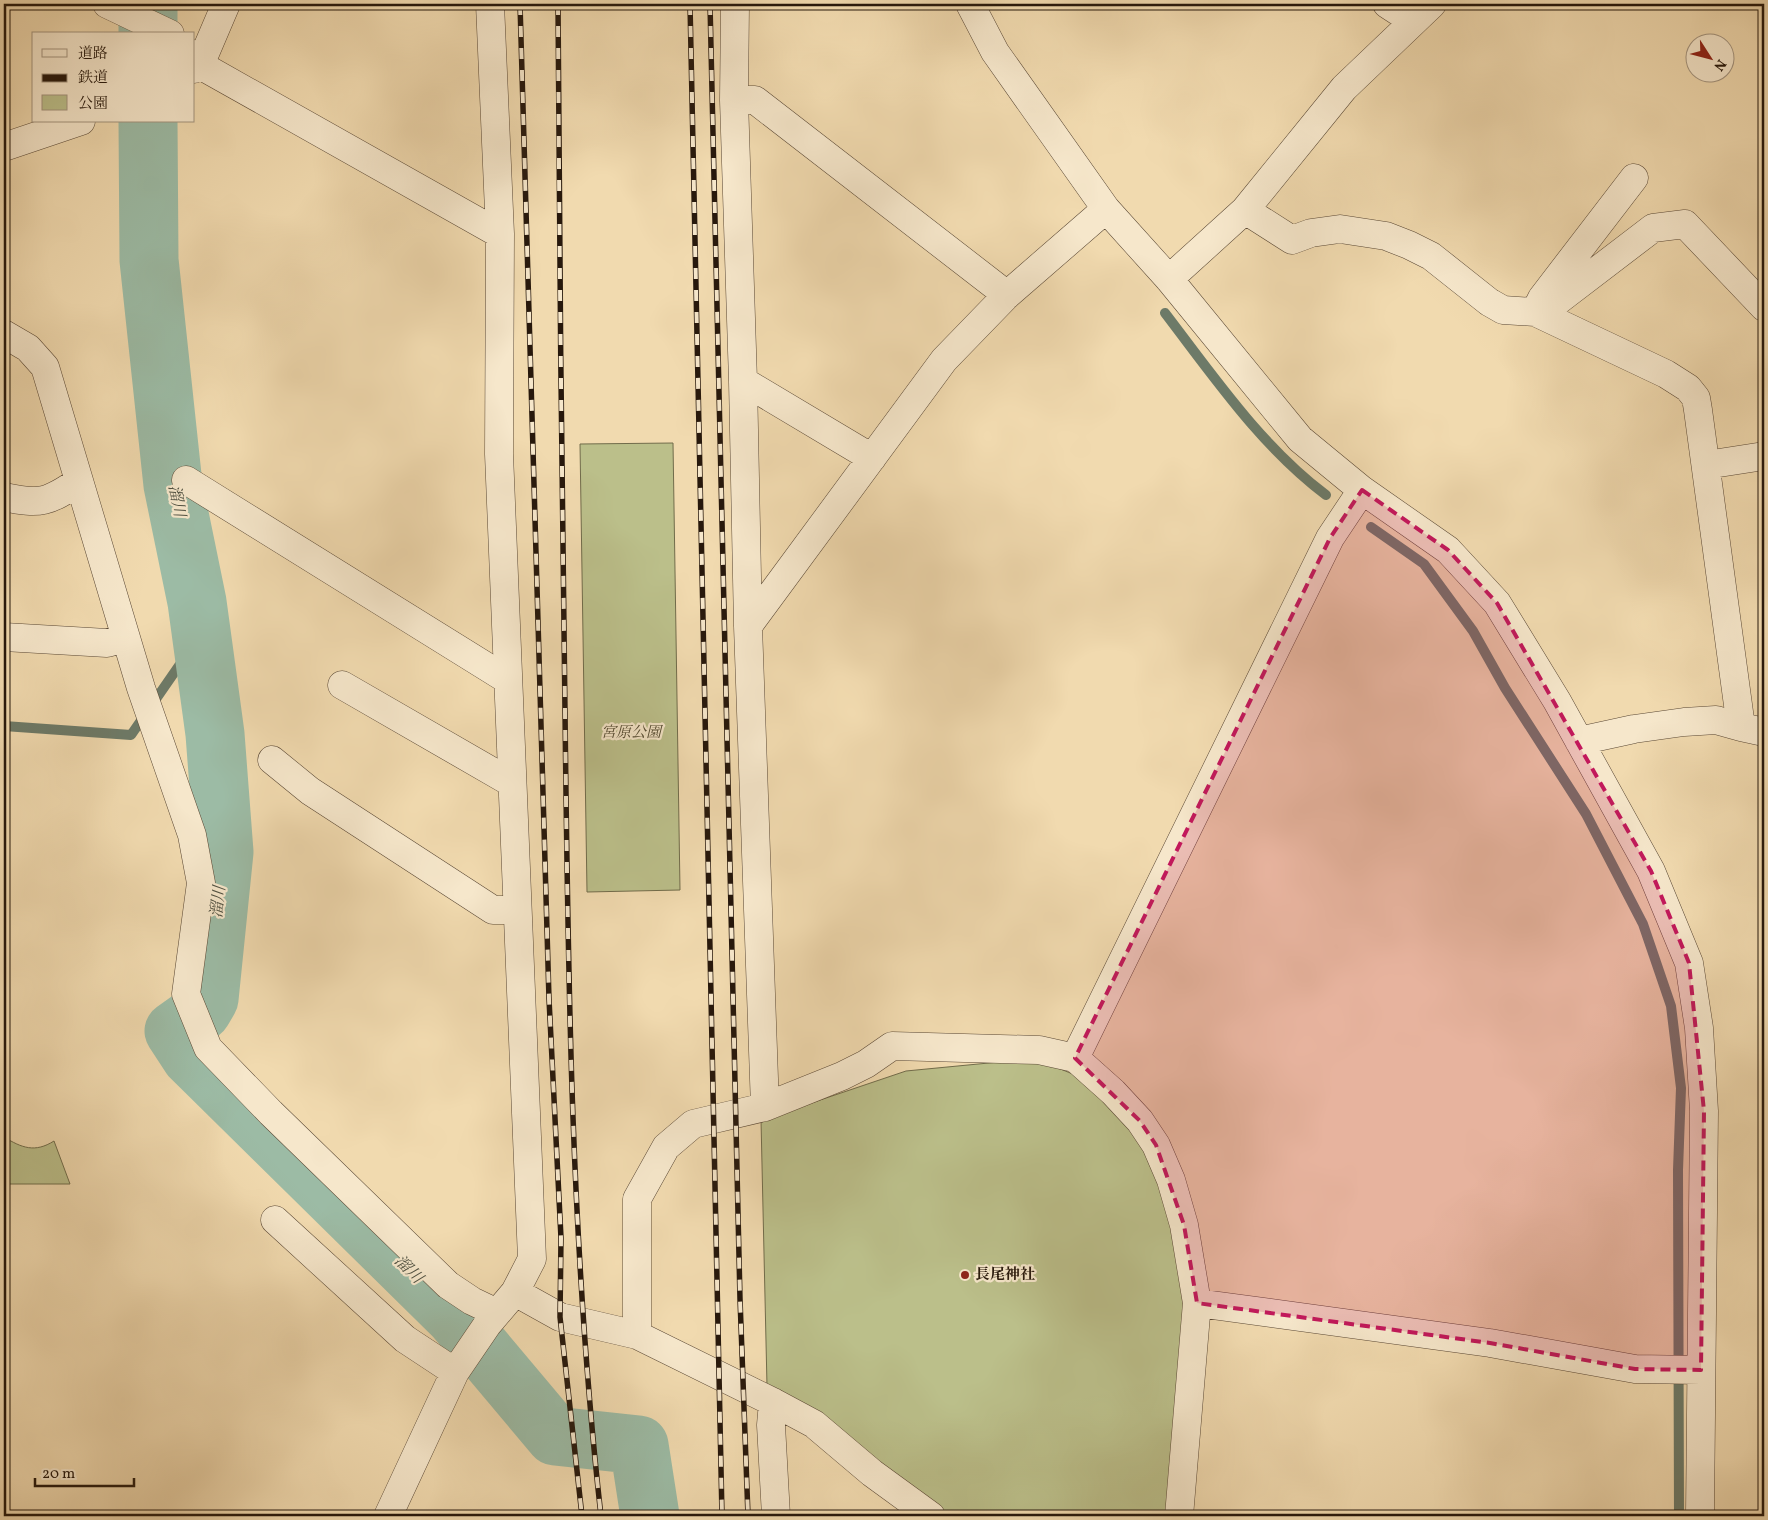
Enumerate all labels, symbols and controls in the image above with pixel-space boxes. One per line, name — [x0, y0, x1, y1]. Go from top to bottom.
legend — [32, 32, 195, 122]
north arrow — [1686, 32, 1736, 82]
text: 道路 — [78, 44, 108, 65]
text: N — [1709, 55, 1730, 74]
text: 鉄道 — [78, 68, 108, 89]
text: 公園 — [78, 94, 108, 115]
water label: 溜川 — [162, 483, 190, 521]
park label: 宮原公園 — [601, 723, 664, 744]
water label: 溜川 — [206, 883, 232, 919]
water label: 溜川 — [389, 1251, 429, 1291]
place label: 長尾神社 — [975, 1265, 1035, 1286]
marker: 長尾神社 — [959, 1269, 971, 1281]
scale bar — [35, 1455, 134, 1487]
text: 20 m — [42, 1464, 75, 1485]

